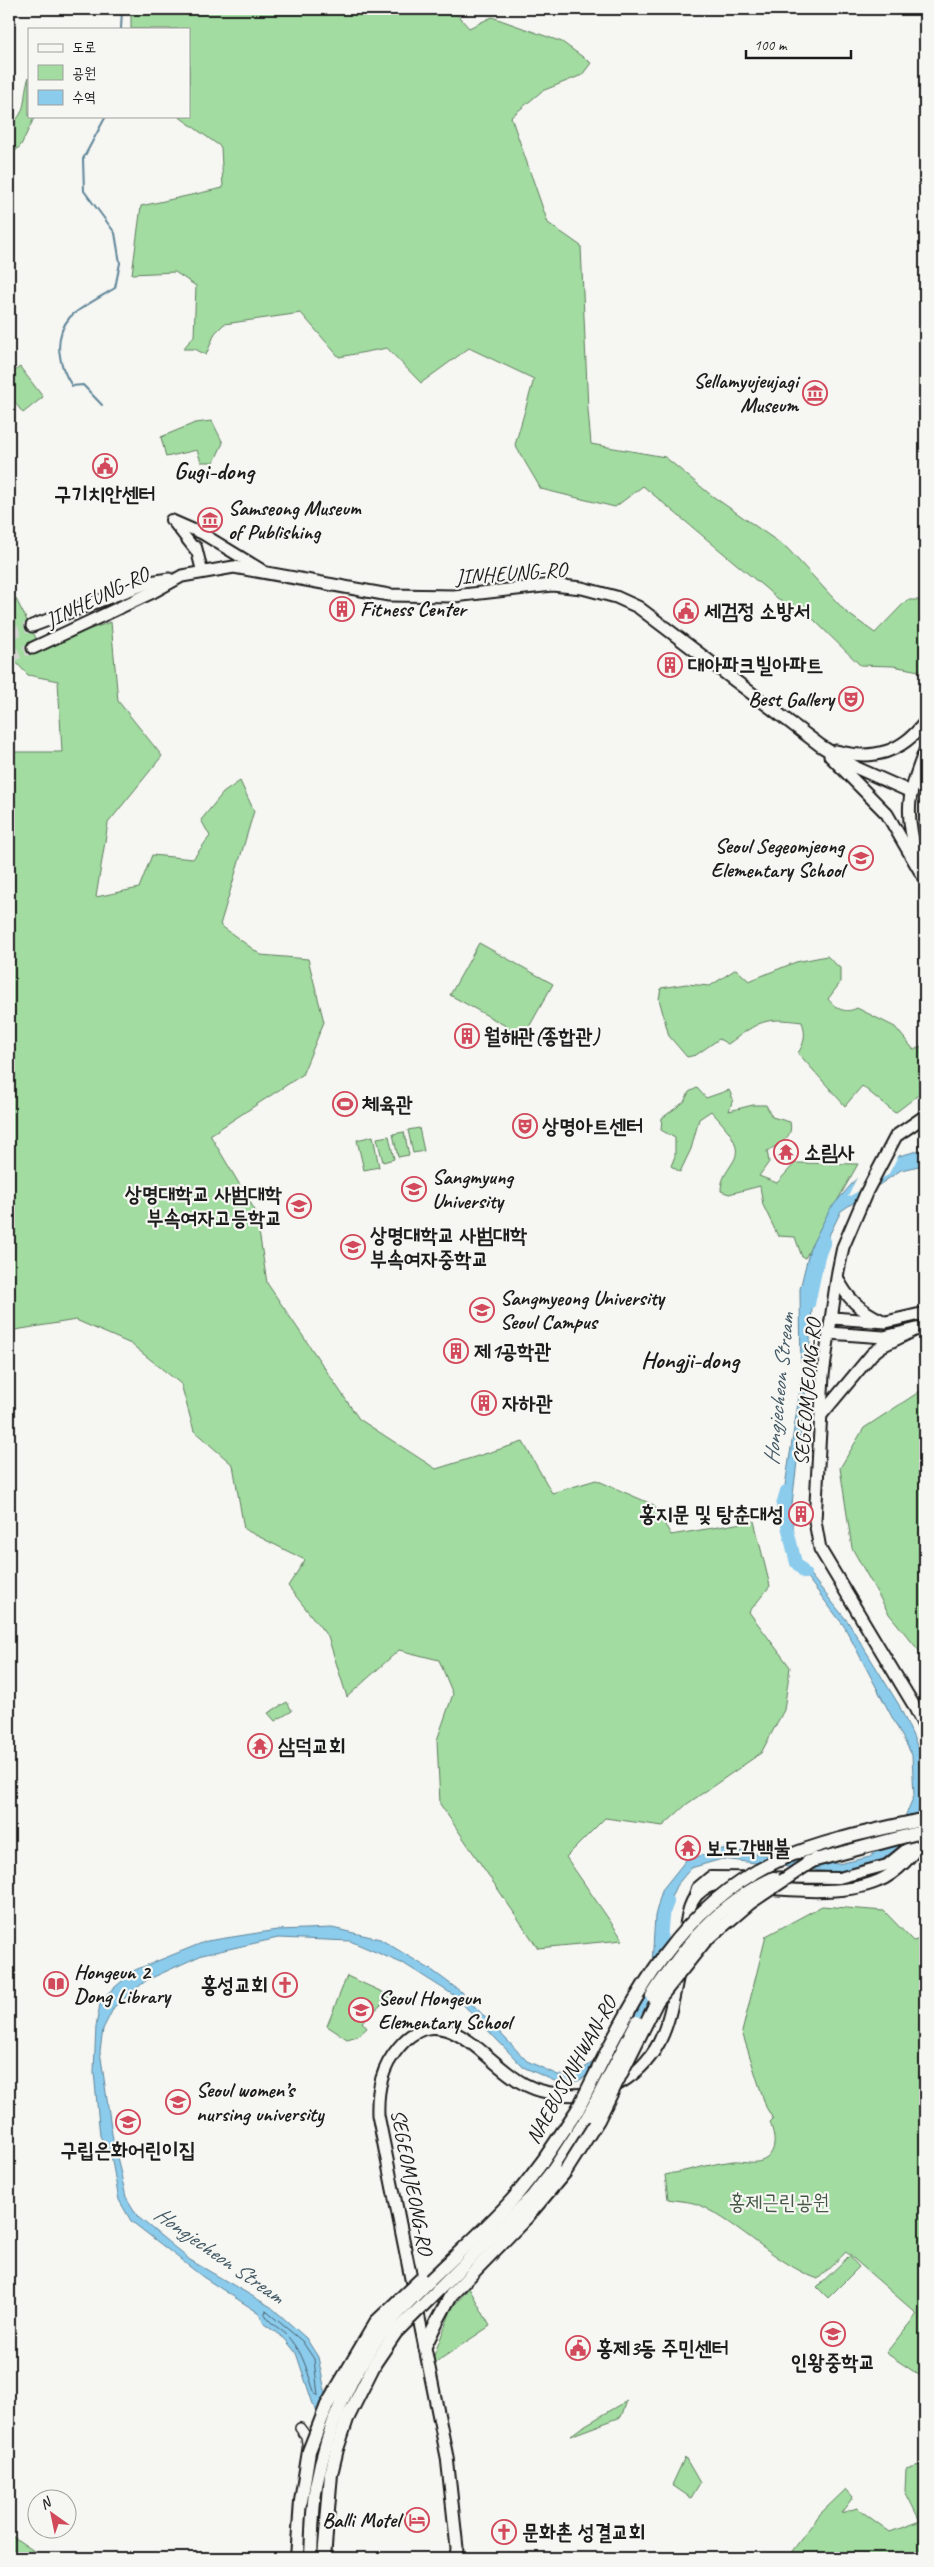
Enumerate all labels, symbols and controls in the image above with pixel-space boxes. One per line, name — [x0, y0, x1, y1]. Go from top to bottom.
legend — [28, 28, 190, 118]
scale bar — [746, 28, 852, 60]
text: 100 m — [754, 36, 788, 55]
text: 도로 — [72, 38, 96, 57]
text: 공원 — [72, 64, 96, 83]
text: 수역 — [72, 88, 96, 107]
place label: Sellamyujeujagi Museum — [693, 368, 801, 418]
museum icon: Sellamyujeujagi Museum — [802, 380, 828, 406]
public building icon: 구기치안센터 — [92, 453, 118, 479]
district label: Gugi-dong — [174, 456, 256, 486]
place label: 구기치안센터 — [54, 481, 156, 507]
place label: Samseong Museum of Publishing — [228, 495, 362, 545]
museum icon: Samseong Museum of Publishing — [197, 507, 223, 533]
street label: JINHEUNG-RO — [454, 556, 570, 590]
street label: JINHEUNG-RO — [40, 560, 155, 634]
building icon: Fitness Center — [329, 596, 355, 622]
place label: Fitness Center — [360, 596, 468, 622]
public building icon: 세검정 소방서 — [673, 598, 699, 624]
place label: 세검정 소방서 — [704, 598, 810, 624]
building icon: 대아파크빌아파트 — [657, 652, 683, 678]
place label: 대아파크빌아파트 — [688, 652, 823, 678]
place label: Best Gallery — [748, 686, 837, 712]
theatre icon: Best Gallery — [838, 686, 864, 712]
place label: Seoul Segeomjeong Elementary School — [711, 833, 848, 883]
school or university icon: Seoul Segeomjeong Elementary School — [848, 845, 874, 871]
building icon: 월해관(종합관) — [454, 1023, 480, 1049]
place label: 월해관(종합관) — [484, 1023, 601, 1049]
sports icon: 체육관 — [332, 1091, 358, 1117]
place label: 체육관 — [361, 1091, 413, 1117]
theatre icon: 상명아트센터 — [512, 1113, 538, 1139]
place label: 상명아트센터 — [542, 1113, 643, 1139]
temple icon: 소림사 — [773, 1139, 799, 1165]
place label: 소림사 — [804, 1139, 855, 1165]
place label: Sangmyung University — [432, 1164, 515, 1214]
school or university icon: Sangmyung University — [401, 1176, 427, 1202]
place label: 상명대학교 사범대학 부속여자고등학교 — [125, 1181, 282, 1231]
school or university icon: 상명대학교 사범대학 부속여자고등학교 — [286, 1193, 312, 1219]
place label: 상명대학교 사범대학 부속여자중학교 — [370, 1222, 527, 1272]
school or university icon: 상명대학교 사범대학 부속여자중학교 — [340, 1234, 366, 1260]
place label: Sangmyeong University Seoul Campus — [500, 1285, 667, 1335]
school or university icon: Sangmyeong University Seoul Campus — [469, 1297, 495, 1323]
water label: Hongjecheon Stream — [757, 1310, 801, 1466]
street label: SEGEOMJEONG-RO — [788, 1315, 827, 1466]
building icon: 제1공학관 — [443, 1338, 469, 1364]
place label: 제1공학관 — [474, 1338, 551, 1364]
district label: Hongji-dong — [641, 1345, 741, 1375]
building icon: 자하관 — [471, 1390, 497, 1416]
place label: 자하관 — [502, 1390, 553, 1416]
place label: 홍지문 및 탕춘대성 — [639, 1501, 784, 1527]
building icon: 홍지문 및 탕춘대성 — [788, 1501, 814, 1527]
temple icon: 삼덕교회 — [247, 1733, 273, 1759]
place label: 삼덕교회 — [278, 1733, 346, 1759]
temple icon: 보도각백불 — [675, 1835, 701, 1861]
place label: 보도각백불 — [706, 1835, 791, 1861]
place label: Hongeun 2 Dong Library — [74, 1959, 173, 2009]
library icon: Hongeun 2 Dong Library — [43, 1971, 69, 1997]
place label: 홍성교회 — [200, 1972, 268, 1998]
church icon: 홍성교회 — [272, 1972, 298, 1998]
place label: Seoul Hongeun Elementary School — [378, 1985, 516, 2035]
street label: NAEBUSUNHWAN-RO — [520, 1990, 623, 2148]
school or university icon: Seoul Hongeun Elementary School — [348, 1997, 374, 2023]
place label: Seoul women’s nursing university — [196, 2077, 325, 2128]
school or university icon: Seoul women’s nursing university — [165, 2089, 191, 2115]
street label: SEGEOMJEONG-RO — [385, 2107, 439, 2259]
school or university icon: 구립은화어린이집 — [115, 2109, 141, 2135]
place label: 구립은화어린이집 — [60, 2137, 196, 2163]
park label: 홍제근린공원 — [728, 2189, 830, 2215]
water label: Hongjecheon Stream — [149, 2200, 291, 2311]
school or university icon: 인왕중학교 — [820, 2321, 846, 2347]
public building icon: 홍제3동 주민센터 — [565, 2335, 591, 2361]
place label: 홍제3동 주민센터 — [596, 2335, 729, 2361]
place label: 인왕중학교 — [791, 2349, 875, 2375]
north arrow — [28, 2490, 78, 2540]
text: N — [37, 2493, 55, 2513]
place label: Balli Motel — [322, 2507, 404, 2533]
hotel icon: Balli Motel — [404, 2507, 430, 2533]
church icon: 문화촌 성결교회 — [491, 2519, 517, 2545]
place label: 문화촌 성결교회 — [522, 2519, 645, 2545]

